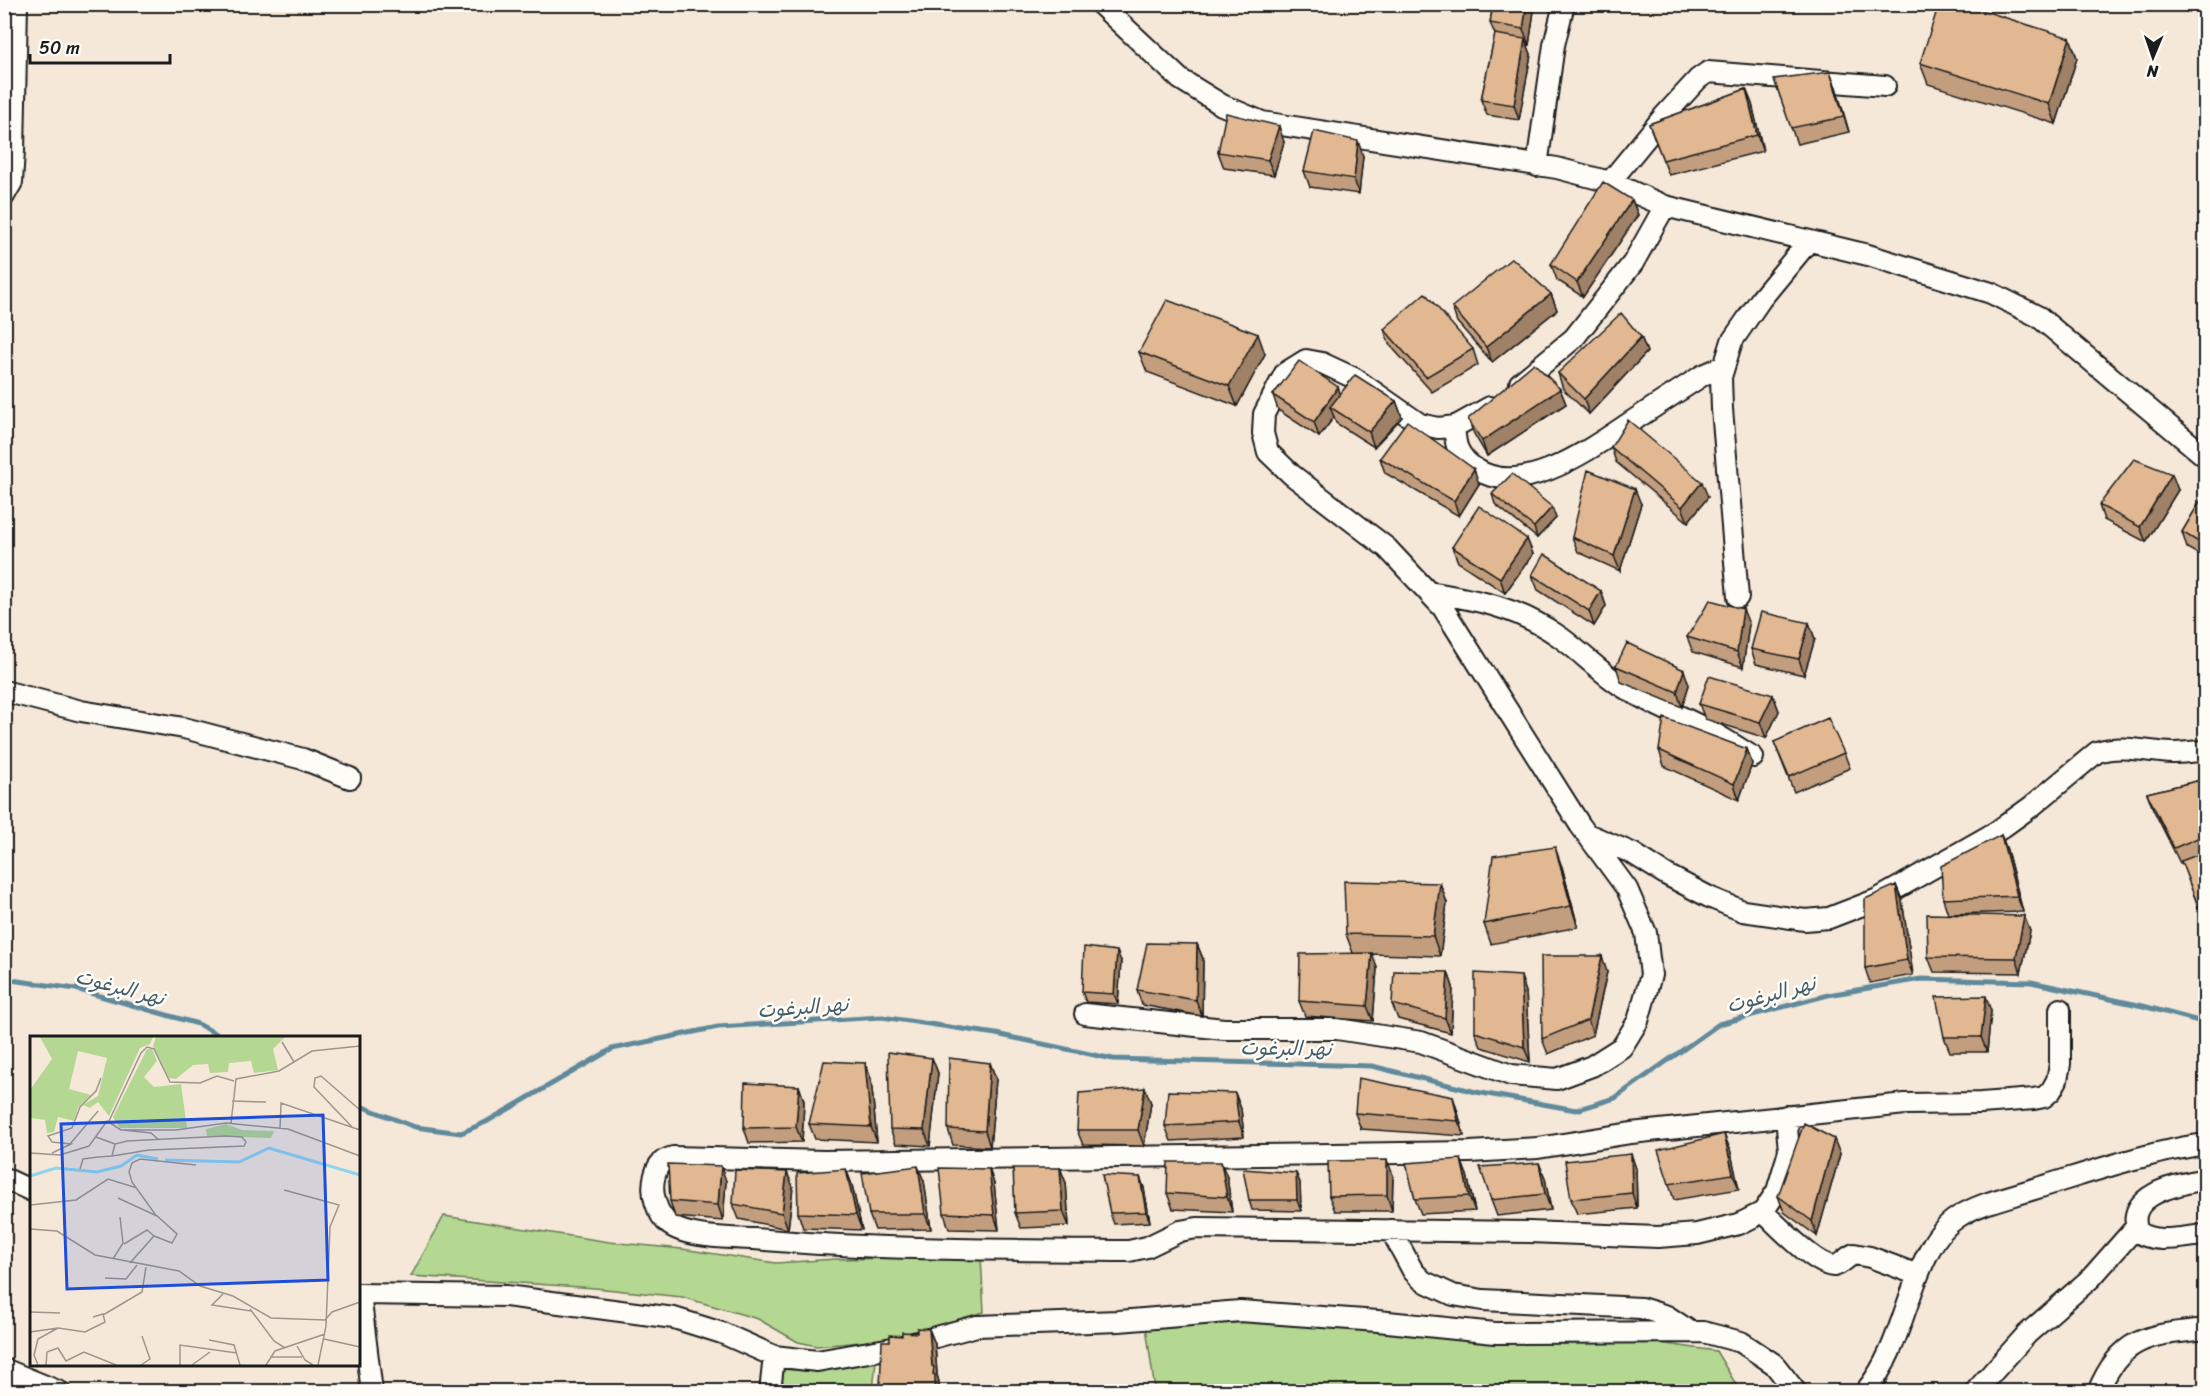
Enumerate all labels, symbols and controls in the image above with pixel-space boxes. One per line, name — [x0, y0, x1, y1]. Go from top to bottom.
scale bar — [30, 27, 170, 65]
north arrow — [2123, 27, 2183, 87]
text: 50 m — [39, 32, 80, 64]
text: N — [2146, 57, 2160, 86]
water label: نهر البرغوت — [71, 959, 171, 1017]
water label: نهر البرغوت — [1723, 965, 1822, 1023]
water label: نهر البرغوت — [756, 987, 852, 1028]
water label: نهر البرغوت — [1240, 1030, 1334, 1067]
inset map — [30, 1036, 360, 1366]

